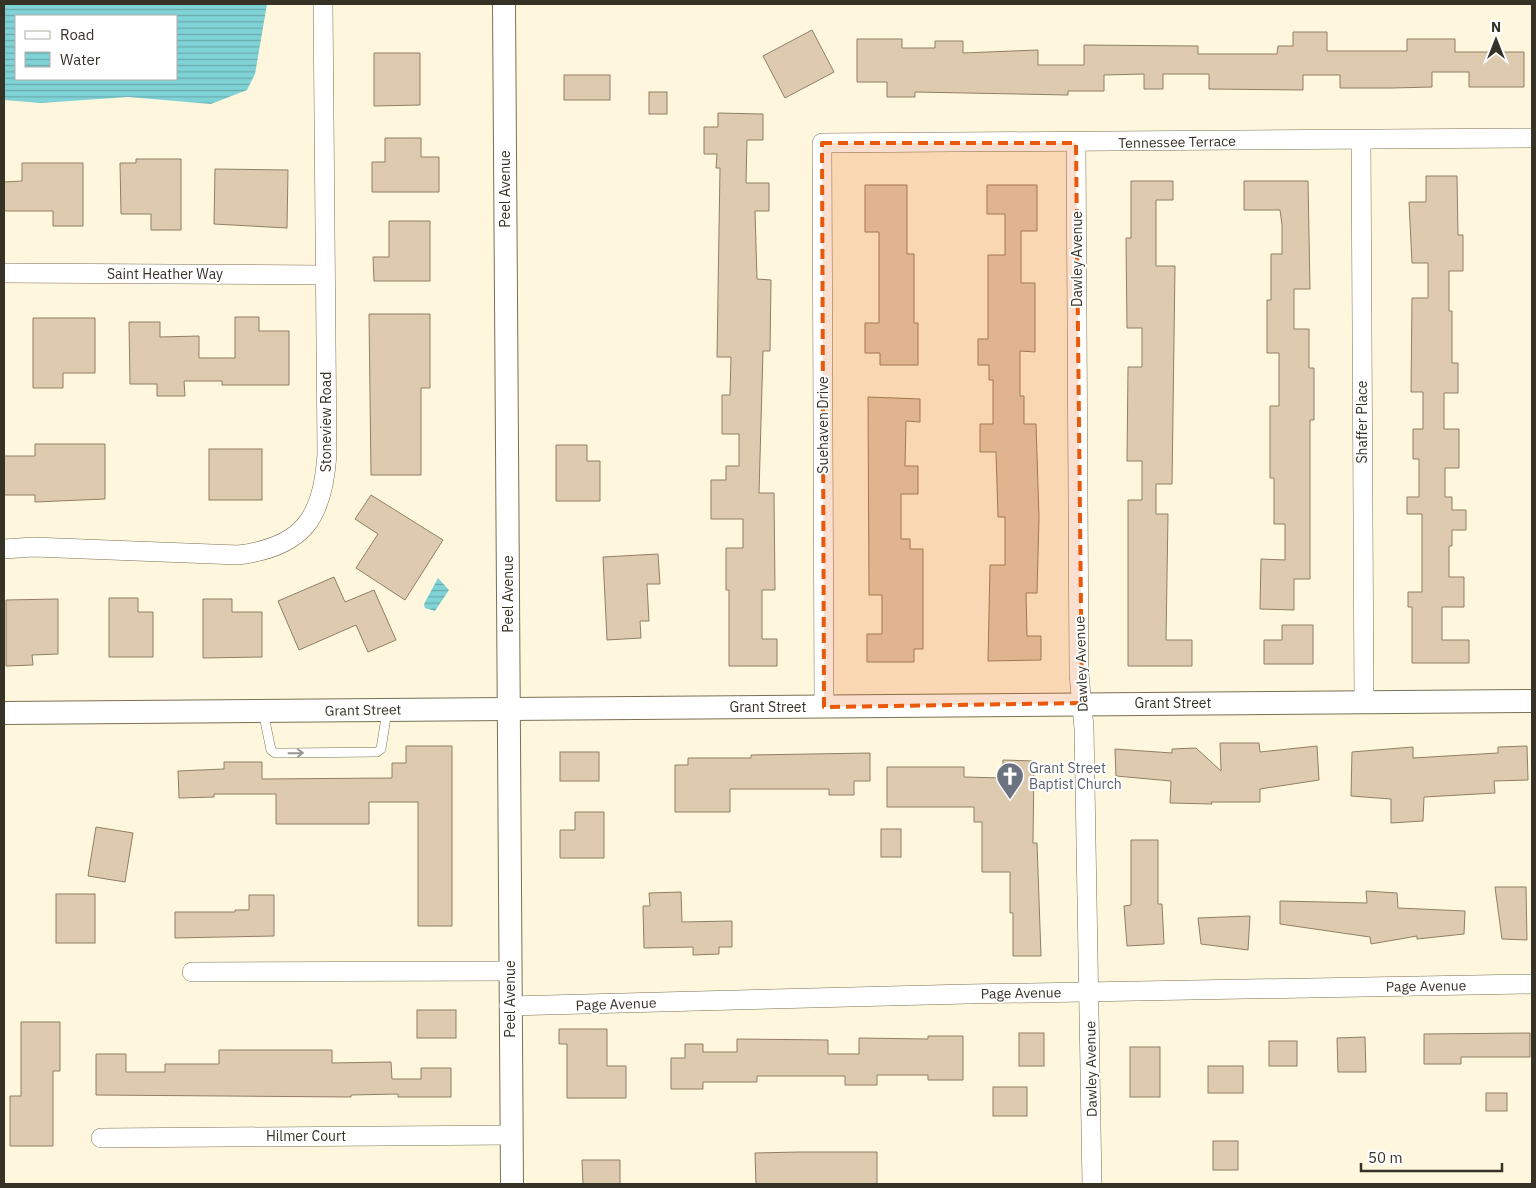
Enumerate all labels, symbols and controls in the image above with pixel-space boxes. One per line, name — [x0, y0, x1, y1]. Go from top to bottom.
legend — [15, 15, 178, 80]
north arrow — [1471, 15, 1521, 65]
text: N — [1491, 18, 1501, 36]
text: Road — [60, 25, 95, 44]
text: Water — [60, 50, 101, 69]
street label: Tennessee Terrace — [1118, 132, 1236, 152]
street label: Peel Avenue — [496, 150, 514, 228]
street label: Dawley Avenue — [1068, 211, 1086, 307]
street label: Saint Heather Way — [107, 265, 223, 283]
street label: Stoneview Road — [317, 372, 335, 472]
street label: Suehaven Drive — [814, 376, 832, 474]
street label: Shaffer Place — [1353, 380, 1371, 464]
street label: Peel Avenue — [499, 555, 517, 633]
street label: Dawley Avenue — [1070, 615, 1092, 712]
street label: Grant Street — [1135, 694, 1212, 712]
street label: Grant Street — [730, 698, 807, 716]
street label: Grant Street — [324, 700, 402, 720]
one-way arrow — [288, 748, 304, 758]
place label: Grant Street Baptist Church — [1029, 759, 1122, 793]
church icon: Grant Street Baptist Church — [995, 761, 1025, 800]
street label: Peel Avenue — [501, 960, 519, 1038]
street label: Page Avenue — [1385, 976, 1467, 996]
street label: Page Avenue — [980, 983, 1062, 1003]
street label: Page Avenue — [575, 994, 657, 1014]
street label: Dawley Avenue — [1081, 1021, 1101, 1117]
street label: Hilmer Court — [266, 1127, 346, 1145]
scale bar — [1361, 1140, 1502, 1172]
text: 50 m — [1368, 1148, 1403, 1167]

